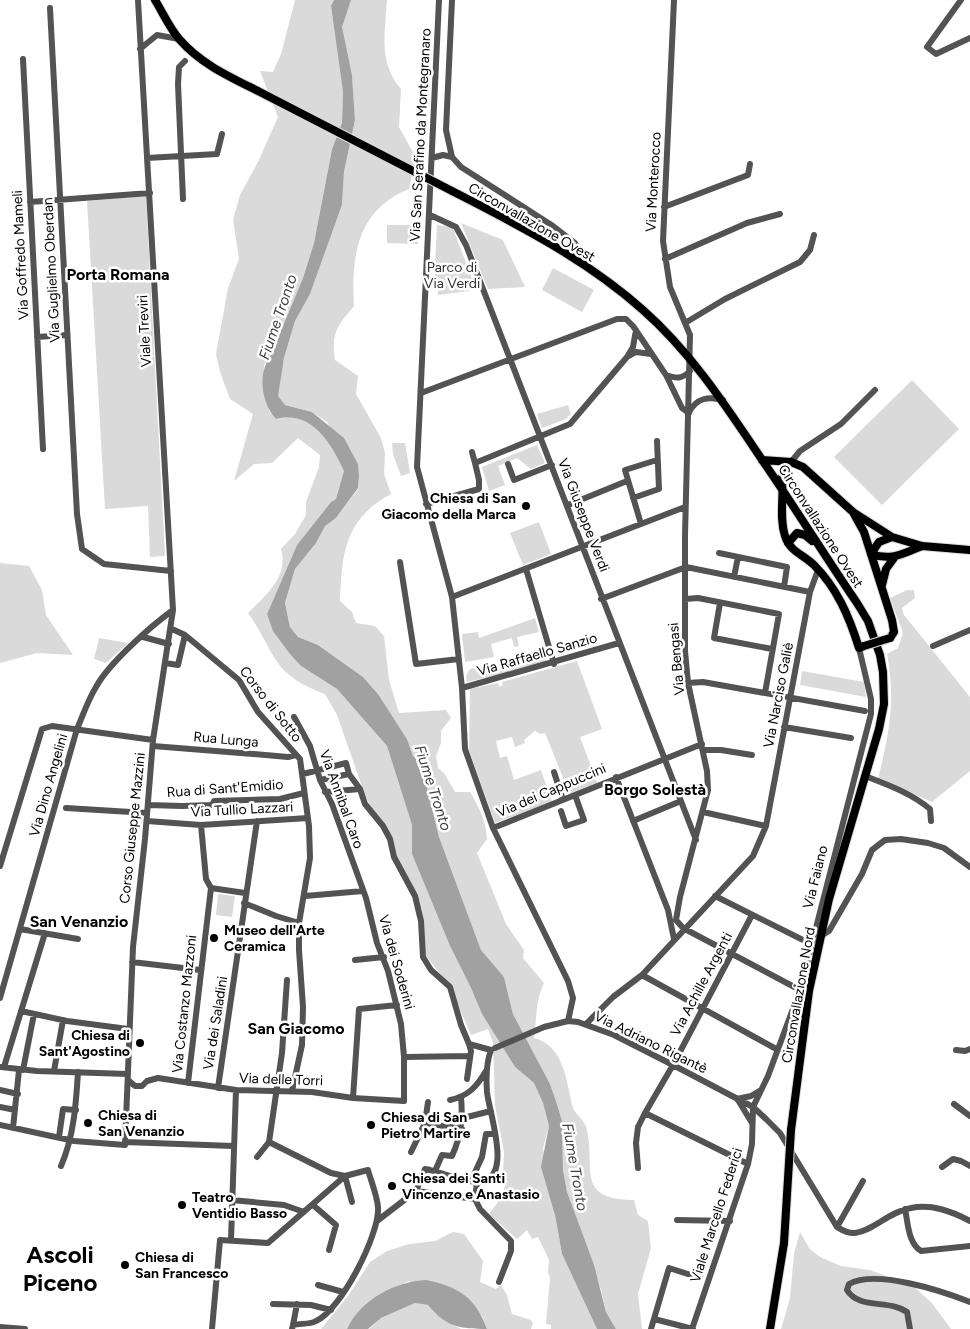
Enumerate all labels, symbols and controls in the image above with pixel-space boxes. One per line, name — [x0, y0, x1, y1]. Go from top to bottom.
street label: Via San Serafino da Montegranaro — [406, 28, 435, 242]
street label: Via Monterocco — [642, 131, 665, 233]
street label: Circonvallazione Ovest — [465, 179, 598, 266]
street label: Via Goffredo Mameli — [9, 190, 32, 320]
street label: Via Guglielmo Oberdan — [39, 197, 64, 343]
park label: Parco di Via Verdi — [424, 259, 480, 292]
district label: Porta Romana — [66, 265, 170, 284]
water label: Fiume Tronto — [255, 272, 301, 362]
street label: Viale Treviri — [134, 295, 155, 367]
street label: Via Giuseppe Verdi — [554, 456, 613, 574]
street label: Circonvallazione Ovest — [774, 461, 867, 591]
place label: Chiesa di San Giacomo della Marca — [381, 490, 516, 523]
marker: Chiesa di San Giacomo della Marca — [520, 500, 532, 512]
street label: Via Bengasi — [665, 622, 688, 696]
street label: Via Raffaello Sanzio — [475, 629, 599, 680]
street label: Via Narciso Galiè — [760, 641, 797, 749]
street label: Corso di Sotto — [236, 663, 305, 746]
street label: Rua Lunga — [193, 728, 259, 751]
street label: Via Dino Angelini — [26, 732, 71, 839]
water label: Fiume Tronto — [411, 743, 455, 833]
street label: Via Annibal Caro — [316, 747, 367, 851]
street label: Corso Giuseppe Mazzini — [116, 752, 149, 904]
street label: Via dei Cappuccini — [494, 760, 608, 821]
street label: Rua di Sant'Emidio — [166, 776, 284, 801]
district label: Borgo Solestà — [604, 780, 706, 799]
street label: Via Tullio Lazzari — [190, 798, 294, 821]
street label: Via Faiano — [799, 844, 832, 910]
district label: San Venanzio — [30, 912, 128, 931]
street label: Via dei Soderini — [375, 913, 418, 1011]
place label: Museo dell'Arte Ceramica — [224, 922, 325, 955]
street label: Circonvallazione Nord — [778, 926, 819, 1065]
street label: Via Achille Argenti — [667, 929, 736, 1039]
marker: Museo dell'Arte Ceramica — [208, 932, 220, 944]
street label: Via Costanzo Mazzoni — [169, 934, 200, 1074]
street label: Via dei Saladini — [200, 975, 231, 1071]
street label: Via Adriano Rigantè — [591, 1008, 710, 1077]
district label: San Giacomo — [247, 1019, 345, 1038]
place label: Chiesa di Sant'Agostino — [39, 1027, 130, 1060]
marker: Chiesa di Sant'Agostino — [134, 1037, 146, 1049]
street label: Via delle Torri — [239, 1070, 323, 1089]
place label: Chiesa di San Venanzio — [98, 1107, 184, 1140]
place label: Chiesa di San Pietro Martire — [381, 1109, 471, 1142]
marker: Chiesa di San Venanzio — [82, 1117, 94, 1129]
marker: Chiesa di San Pietro Martire — [365, 1119, 377, 1131]
water label: Fiume Tronto — [558, 1122, 592, 1213]
street label: Viale Marcello Federici — [687, 1146, 746, 1285]
place label: Chiesa dei Santi Vincenzo e Anastasio — [402, 1170, 540, 1203]
marker: Chiesa dei Santi Vincenzo e Anastasio — [386, 1180, 398, 1192]
place label: Teatro Ventidio Basso — [192, 1189, 287, 1222]
marker: Teatro Ventidio Basso — [176, 1199, 188, 1211]
district label: Ascoli Piceno — [23, 1240, 97, 1297]
place label: Chiesa di San Francesco — [135, 1249, 228, 1282]
marker: Chiesa di San Francesco — [119, 1259, 131, 1271]

